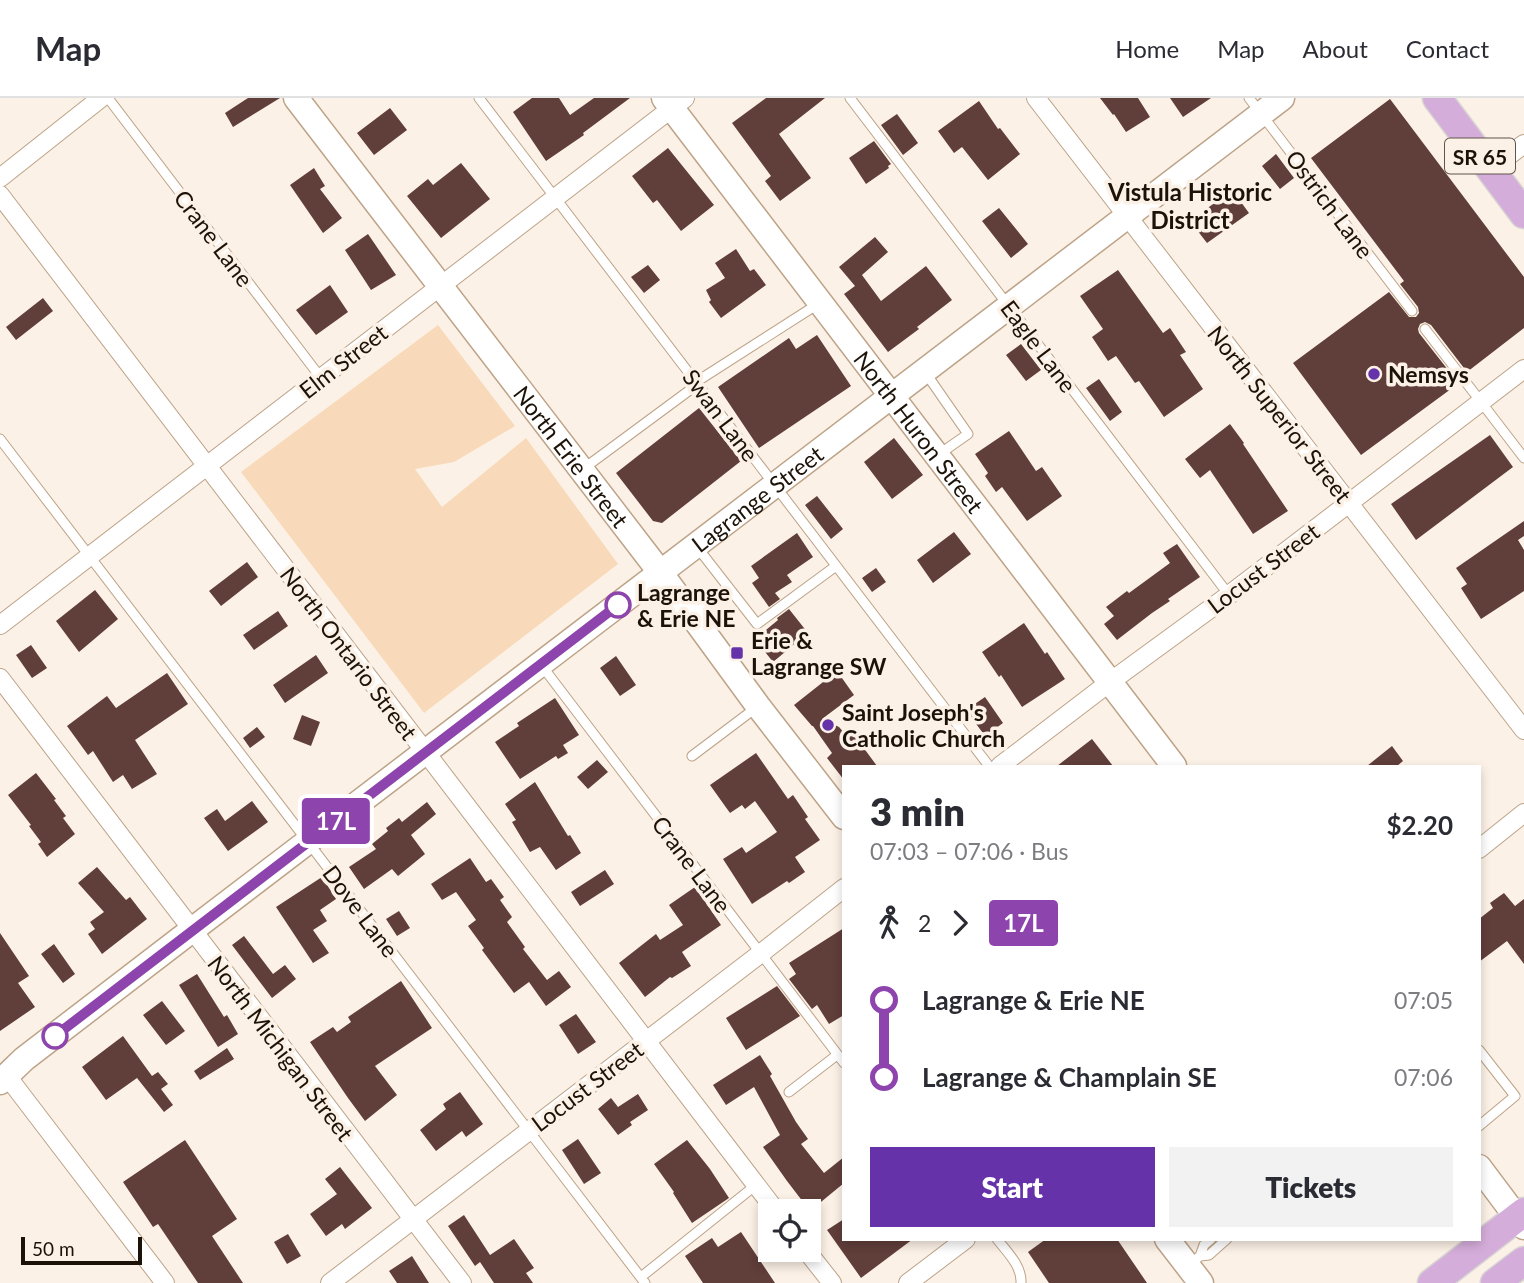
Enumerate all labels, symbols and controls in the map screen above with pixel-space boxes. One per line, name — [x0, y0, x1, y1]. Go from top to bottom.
text: Map — [35, 28, 101, 68]
text: Home — [1115, 34, 1179, 63]
text: Map — [1217, 34, 1265, 63]
text: About — [1303, 34, 1368, 63]
text: Contact — [1406, 34, 1489, 63]
road number: SR 65 — [1445, 139, 1515, 174]
street label: Ostrich Lane — [1280, 144, 1380, 264]
district label: Vistula Historic District — [1107, 177, 1272, 234]
street label: Crane Lane — [169, 184, 259, 292]
street label: Eagle Lane — [995, 294, 1083, 398]
street label: Elm Street — [293, 318, 393, 404]
street label: North Superior Street — [1202, 320, 1358, 509]
street label: North Huron Street — [848, 345, 990, 519]
place label: Nemsys — [1388, 360, 1469, 388]
street label: Swan Lane — [677, 363, 765, 467]
marker: Nemsys — [1366, 366, 1382, 382]
street label: North Erie Street — [508, 380, 635, 533]
street label: Lagrange Street — [686, 439, 829, 558]
street label: Locust Street — [1202, 517, 1325, 619]
street label: North Ontario Street — [275, 561, 424, 746]
place label: Lagrange & Erie NE — [637, 578, 735, 632]
marker: Lagrange & Erie NE — [605, 592, 631, 618]
place label: Erie & Lagrange SW — [751, 626, 886, 680]
marker: Erie & Lagrange SW — [729, 645, 745, 661]
place label: Saint Joseph's Catholic Church — [842, 698, 1005, 752]
marker: Saint Joseph's Catholic Church — [820, 717, 836, 733]
text: 3 min — [870, 788, 965, 834]
line badge: 17L — [296, 798, 376, 844]
text: 17L — [316, 806, 356, 835]
text: $2.20 — [1387, 809, 1453, 841]
street label: Crane Lane — [647, 810, 737, 918]
text: 07:03 – 07:06 · Bus — [870, 837, 1069, 865]
street label: Dove Lane — [317, 860, 405, 962]
icon: walk — [870, 904, 908, 942]
icon: forward — [941, 904, 979, 942]
text: 17L — [1003, 908, 1044, 937]
text: 2 — [918, 909, 931, 937]
street label: North Michigan Street — [202, 950, 360, 1147]
text: Lagrange & Erie NE — [922, 984, 1145, 1016]
text: 07:05 — [1394, 986, 1453, 1014]
unlabelled marker — [42, 1023, 68, 1049]
street label: Locust Street — [526, 1035, 649, 1137]
text: Lagrange & Champlain SE — [922, 1061, 1217, 1093]
text: 07:06 — [1394, 1063, 1453, 1091]
button: Start — [870, 1147, 1155, 1227]
button: Tickets — [1169, 1147, 1453, 1227]
map controls — [758, 1199, 821, 1262]
button: locate — [758, 1199, 821, 1262]
scale bar — [21, 1234, 142, 1266]
text: 50 m — [32, 1237, 75, 1260]

